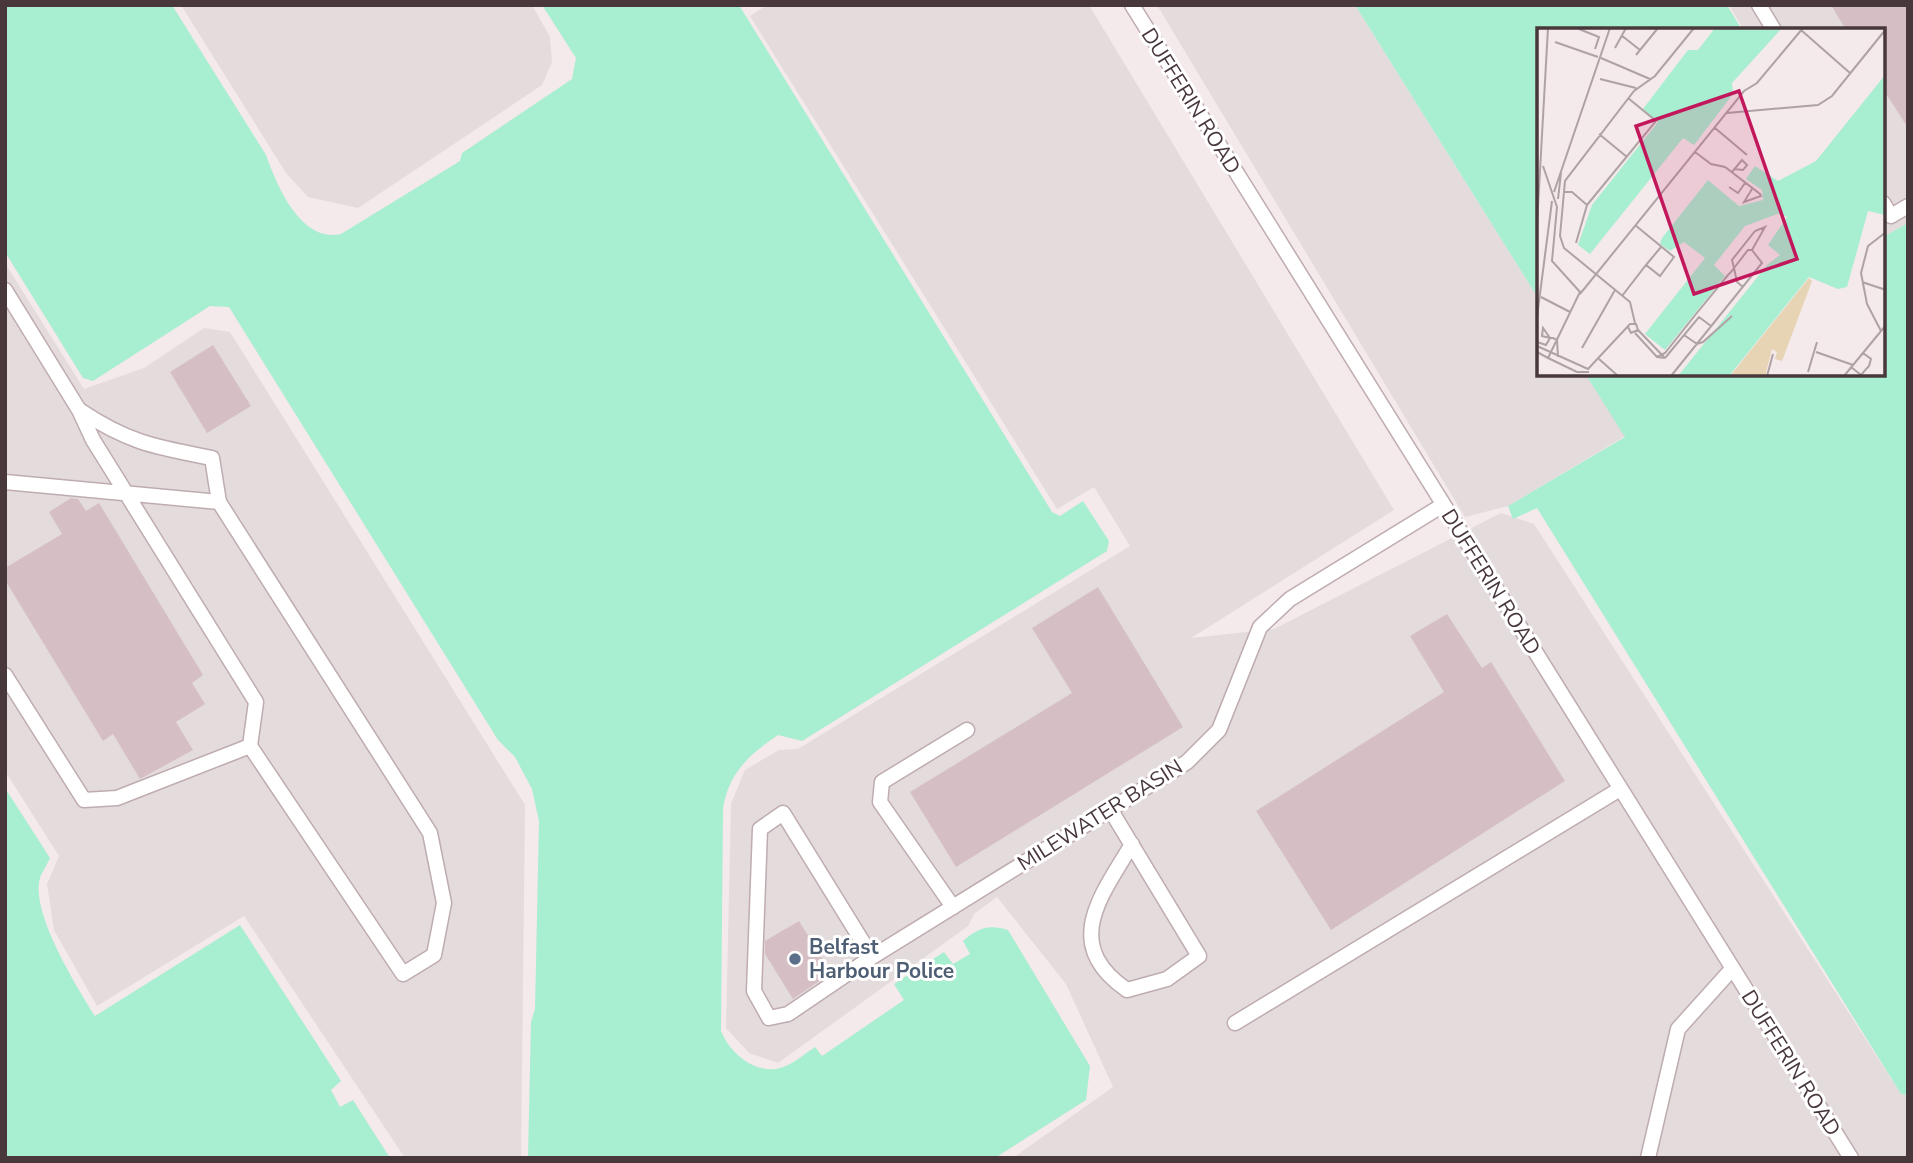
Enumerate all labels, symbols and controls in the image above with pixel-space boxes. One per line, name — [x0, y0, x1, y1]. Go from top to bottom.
street label: DUFFERIN ROAD — [1135, 23, 1247, 179]
inset map — [1537, 28, 1885, 376]
street label: DUFFERIN ROAD — [1435, 504, 1547, 660]
street label: MILEWATER BASIN — [1012, 753, 1188, 877]
place label: Belfast Harbour Police — [809, 933, 954, 985]
marker: Belfast Harbour Police — [787, 951, 803, 967]
street label: DUFFERIN ROAD — [1735, 985, 1847, 1141]

